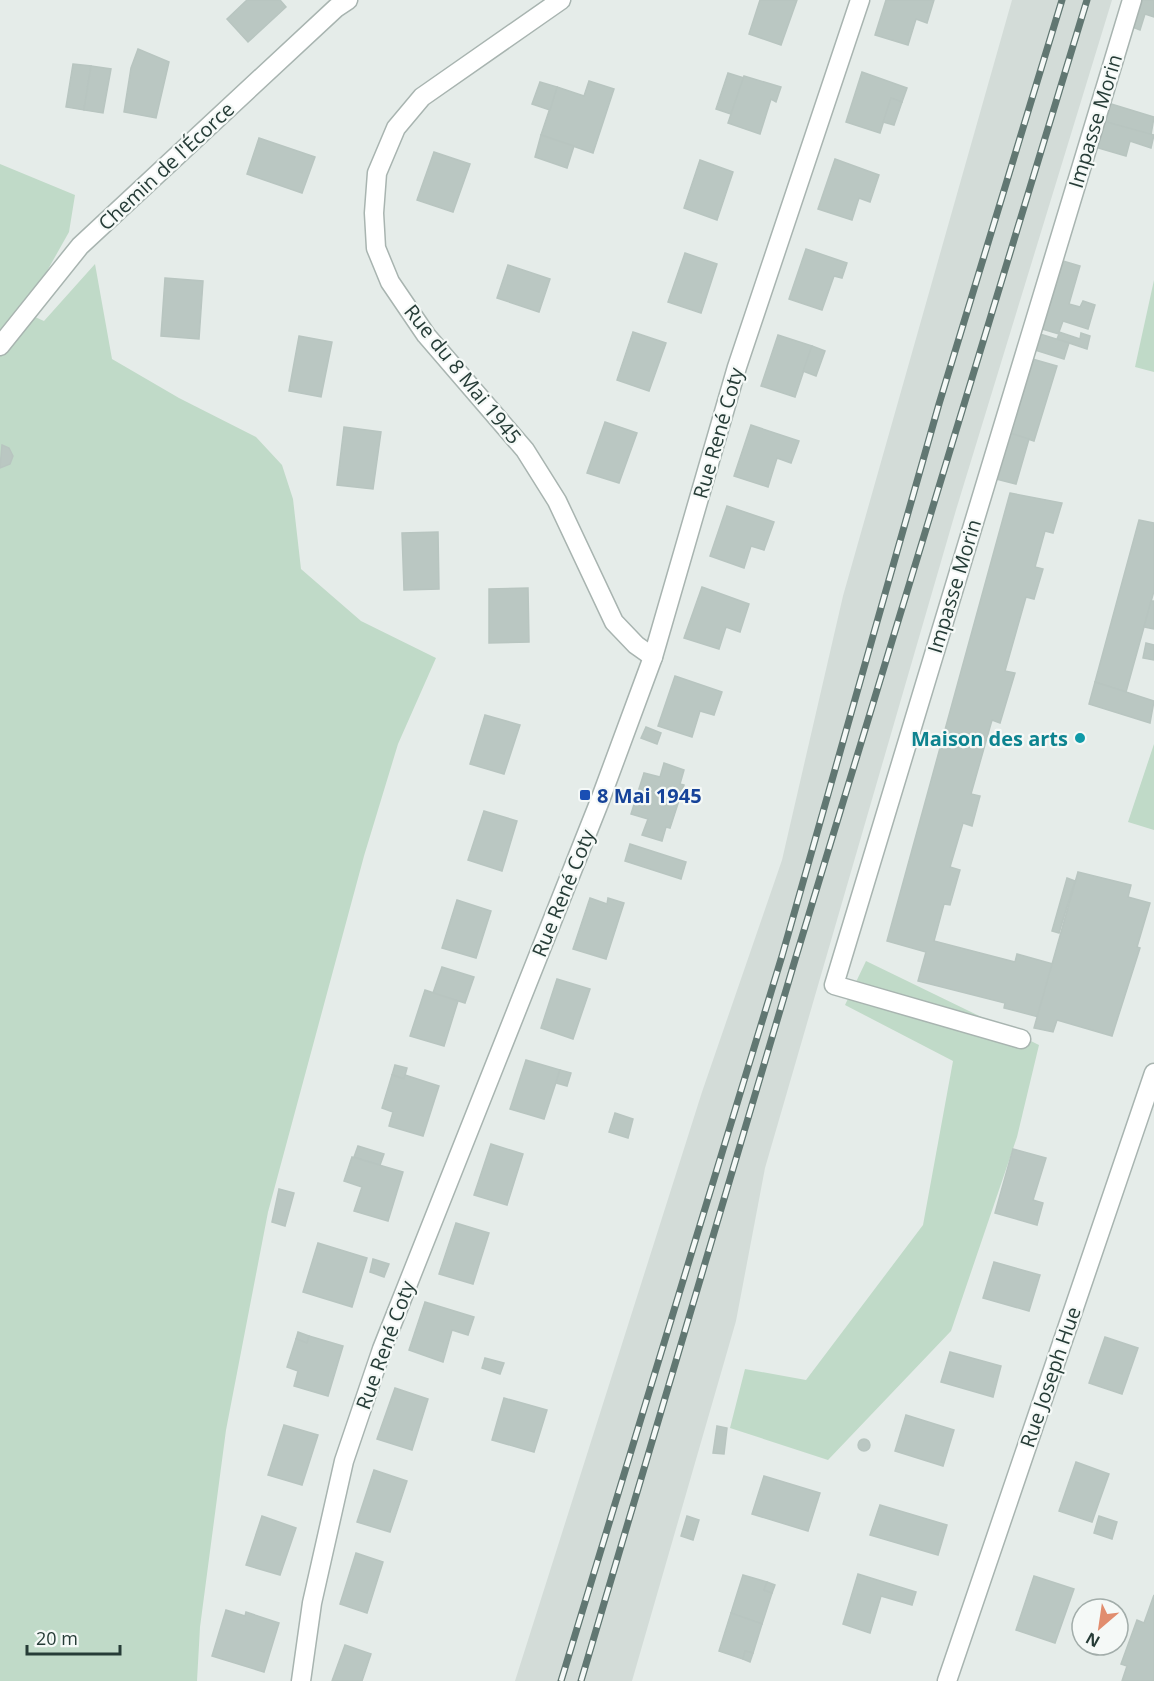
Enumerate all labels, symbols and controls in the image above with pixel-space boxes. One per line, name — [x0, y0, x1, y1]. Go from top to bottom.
street label: Impasse Morin — [1062, 51, 1128, 191]
street label: Chemin de l'Écorce — [92, 96, 240, 236]
street label: Rue du 8 Mai 1945 — [398, 298, 528, 450]
street label: Rue René Coty — [686, 363, 750, 502]
street label: Impasse Morin — [921, 516, 987, 656]
place label: Maison des arts — [911, 725, 1068, 752]
marker: Maison des arts — [1073, 731, 1087, 745]
place label: 8 Mai 1945 — [597, 782, 702, 809]
marker: 8 Mai 1945 — [578, 788, 592, 802]
street label: Rue René Coty — [525, 824, 601, 961]
street label: Rue René Coty — [349, 1276, 421, 1413]
street label: Rue Joseph Hue — [1013, 1303, 1087, 1451]
north arrow — [1070, 1597, 1130, 1657]
scale bar — [27, 1618, 120, 1656]
text: 20 m — [36, 1626, 78, 1650]
text: N — [1082, 1627, 1104, 1653]

